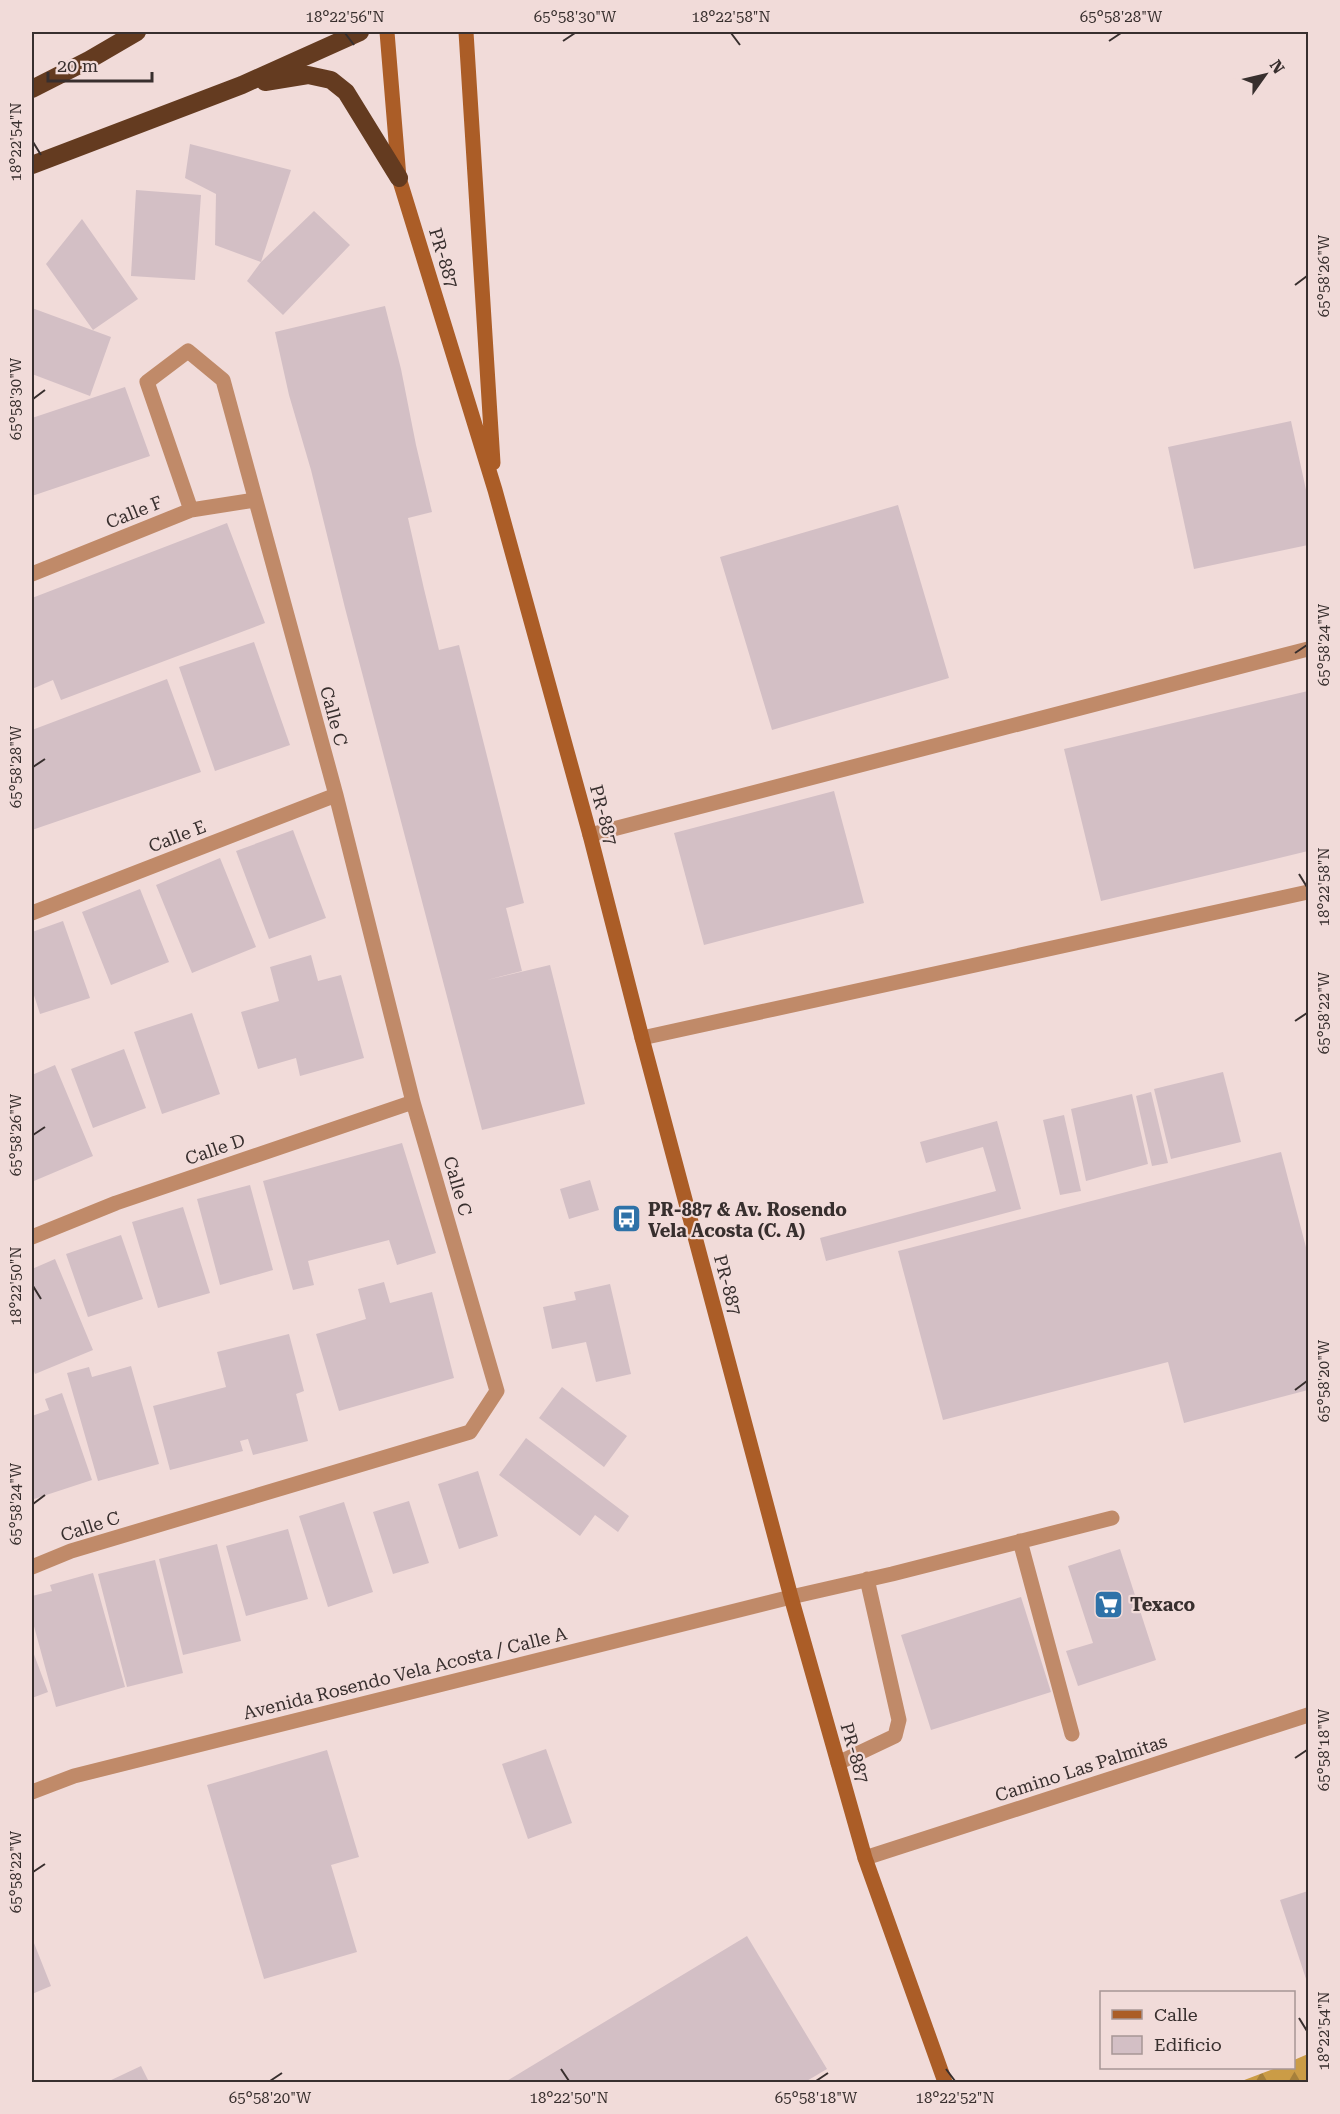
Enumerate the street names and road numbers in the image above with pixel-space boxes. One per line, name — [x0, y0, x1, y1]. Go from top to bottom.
street label: PR-887 — [425, 225, 463, 291]
street label: Calle F — [103, 491, 165, 533]
street label: Calle C — [316, 684, 352, 748]
street label: PR-887 — [586, 782, 622, 848]
street label: Calle E — [145, 815, 209, 857]
street label: Calle D — [182, 1129, 248, 1169]
street label: Calle C — [439, 1154, 477, 1218]
street label: PR-887 — [710, 1252, 746, 1318]
street label: Calle C — [58, 1507, 122, 1545]
street label: Avenida Rosendo Vela Acosta / Calle A — [241, 1622, 569, 1723]
street label: PR-887 — [836, 1720, 874, 1786]
street label: Camino Las Palmitas — [992, 1730, 1170, 1806]

